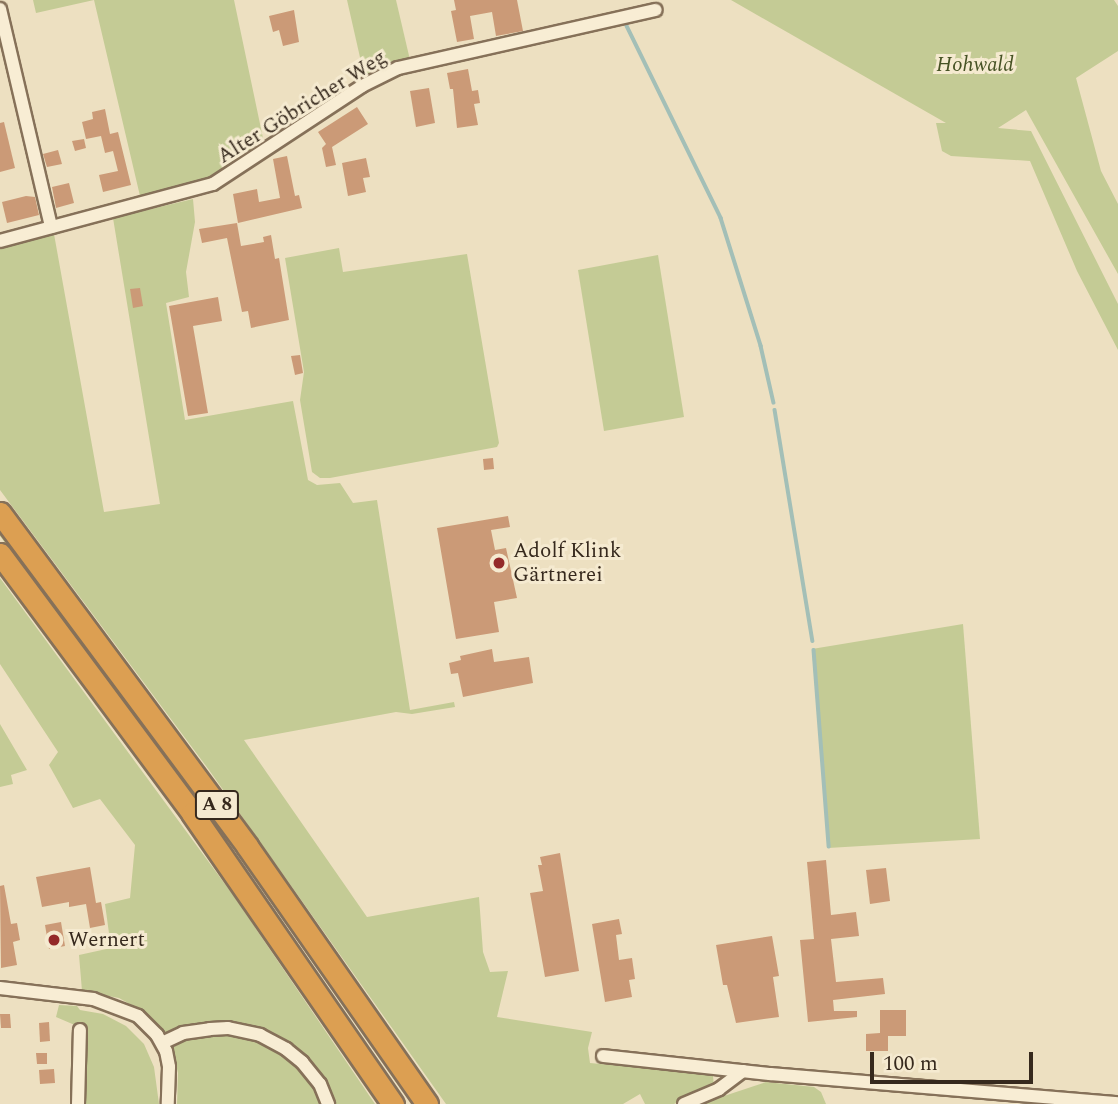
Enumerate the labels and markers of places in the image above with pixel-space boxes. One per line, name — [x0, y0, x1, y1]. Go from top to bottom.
place label: Adolf Klink Gärtnerei — [513, 538, 621, 588]
marker: Adolf Klink Gärtnerei — [491, 555, 507, 571]
place label: Wernert — [68, 927, 145, 953]
marker: Wernert — [46, 932, 62, 948]

